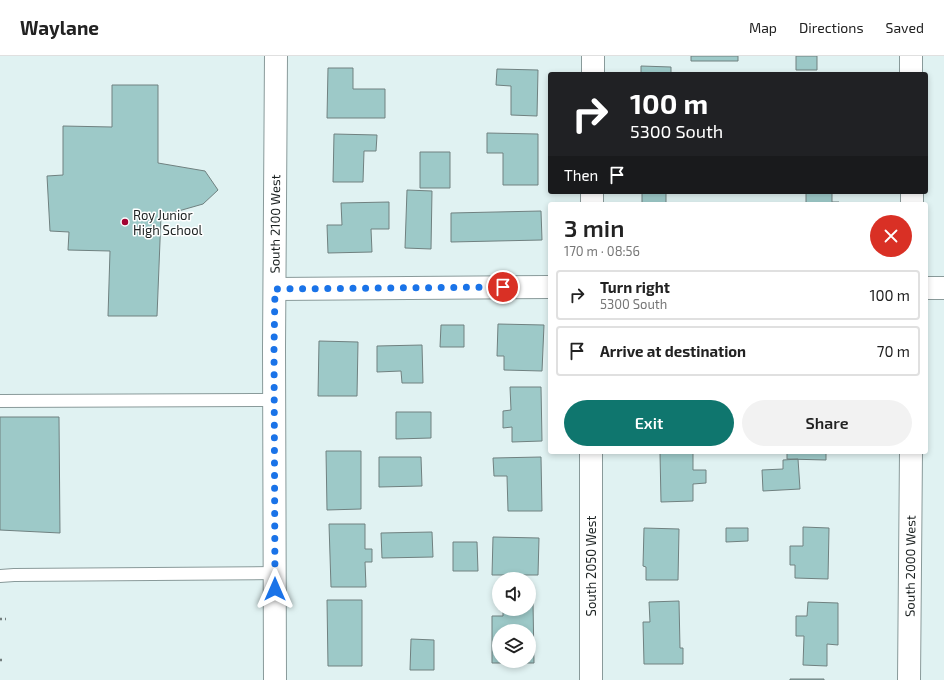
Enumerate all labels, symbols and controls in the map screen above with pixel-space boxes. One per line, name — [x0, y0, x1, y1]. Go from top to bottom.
text: Waylane — [20, 16, 99, 39]
text: Map — [749, 19, 777, 36]
text: Directions — [799, 19, 864, 36]
text: Saved — [886, 19, 924, 36]
text: 100 m — [630, 86, 708, 120]
icon: right — [564, 88, 616, 140]
text: 5300 South — [630, 120, 723, 142]
icon: arrive — [606, 164, 628, 186]
text: Then — [564, 166, 598, 184]
street label: South 2100 West — [267, 174, 283, 274]
place label: Roy Junior High School — [133, 207, 203, 238]
text: 3 min — [564, 213, 624, 242]
button: close — [870, 215, 912, 257]
marker: Roy Junior High School — [120, 217, 130, 227]
text: 170 m · 08:56 — [564, 243, 640, 259]
pin — [486, 270, 520, 304]
icon: arrive — [492, 276, 514, 298]
text: Turn right — [600, 278, 670, 296]
icon: right — [566, 284, 588, 306]
text: 100 m — [869, 286, 910, 304]
text: 5300 South — [600, 296, 667, 312]
icon: arrive — [566, 340, 588, 362]
text: Arrive at destination — [600, 342, 746, 360]
text: 70 m — [877, 342, 910, 360]
button: Exit — [564, 400, 734, 446]
button: Share — [742, 400, 912, 446]
street label: South 2000 West — [902, 515, 918, 617]
street label: South 2050 West — [583, 516, 599, 616]
position arrow — [254, 568, 296, 610]
map controls — [492, 572, 536, 668]
button: sound — [492, 572, 536, 616]
button: layers — [492, 624, 536, 668]

